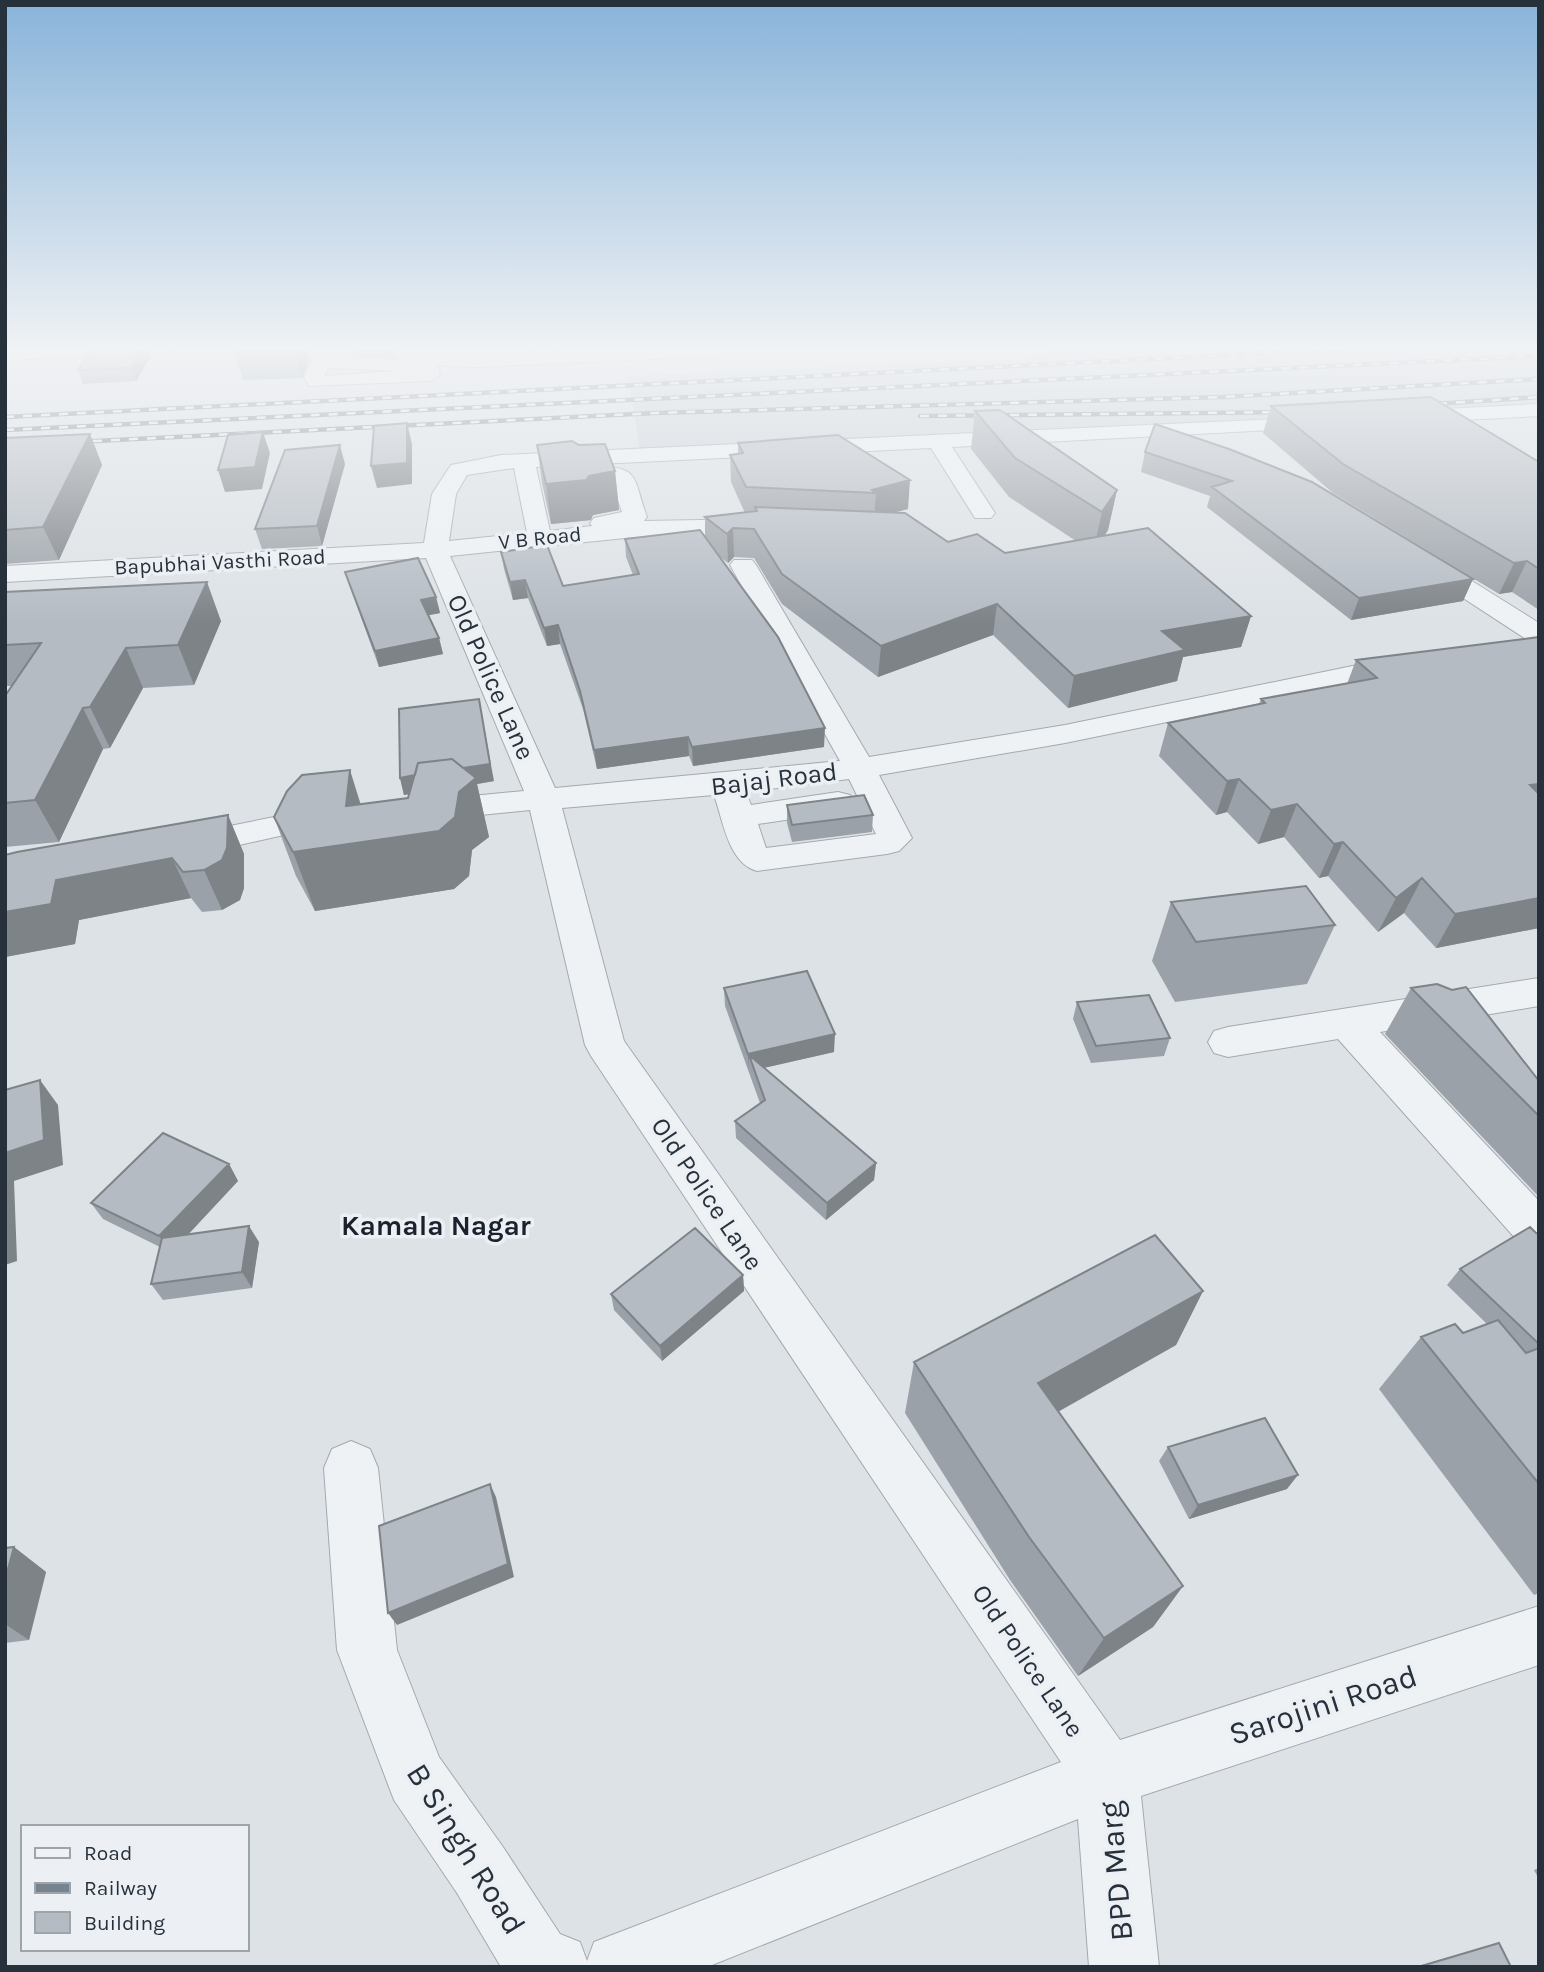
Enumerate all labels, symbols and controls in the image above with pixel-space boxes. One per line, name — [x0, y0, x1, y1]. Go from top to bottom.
street label: V B Road — [497, 522, 583, 554]
street label: Bapubhai Vasthi Road — [114, 544, 326, 580]
street label: Old Police Lane — [441, 590, 541, 764]
street label: Bajaj Road — [709, 756, 839, 802]
street label: Old Police Lane — [644, 1112, 770, 1276]
district label: Kamala Nagar — [341, 1209, 531, 1242]
street label: Old Police Lane — [965, 1579, 1091, 1743]
street label: Sarojini Road — [1224, 1657, 1422, 1753]
street label: B Singh Road — [399, 1757, 533, 1941]
street label: BPD Marg — [1091, 1800, 1141, 1942]
legend — [21, 1825, 248, 1951]
text: Road — [84, 1841, 132, 1865]
text: Railway — [84, 1876, 157, 1900]
text: Building — [84, 1911, 165, 1935]

